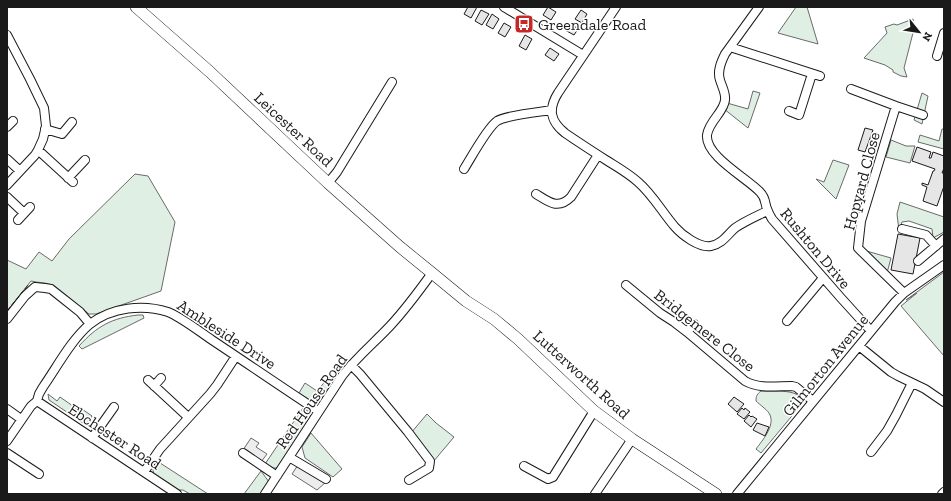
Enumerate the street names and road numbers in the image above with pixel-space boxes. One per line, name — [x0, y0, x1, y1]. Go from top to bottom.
street label: Leicester Road — [250, 88, 337, 171]
street label: Hopyard Close — [839, 130, 884, 232]
street label: Rushton Drive — [776, 204, 855, 293]
street label: Bridgemere Close — [651, 285, 759, 376]
street label: Ambleside Drive — [174, 296, 280, 373]
street label: Gilmorton Avenue — [778, 310, 872, 420]
street label: Lutterworth Road — [529, 326, 634, 423]
street label: Red House Road — [272, 350, 351, 452]
street label: Ebchester Road — [65, 399, 165, 474]

